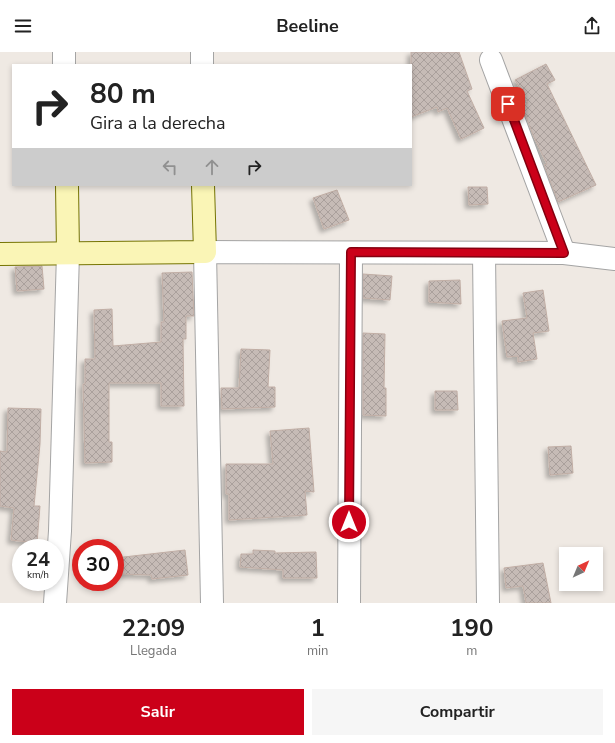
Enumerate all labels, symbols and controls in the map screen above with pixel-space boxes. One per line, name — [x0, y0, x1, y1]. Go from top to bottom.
text: Beeline — [276, 14, 339, 38]
icon: menu — [12, 15, 34, 37]
icon: share — [581, 15, 603, 37]
text: 80 m — [90, 75, 156, 113]
icon: right — [24, 80, 76, 132]
pin — [491, 87, 525, 121]
icon: arrive — [497, 93, 519, 115]
text: Gira a la derecha — [90, 111, 226, 135]
icon: left — [159, 156, 181, 178]
icon: ahead — [201, 156, 223, 178]
icon: right — [243, 156, 265, 178]
position arrow — [328, 501, 370, 543]
speed limit sign: 30 — [72, 539, 124, 591]
text: 24 — [26, 546, 50, 573]
north arrow — [559, 547, 603, 591]
map controls — [559, 547, 603, 591]
text: km/h — [27, 568, 49, 582]
text: 22:09 — [122, 612, 185, 644]
text: 1 — [310, 612, 325, 644]
text: 190 — [450, 612, 493, 644]
text: Llegada — [130, 642, 177, 660]
text: min — [307, 642, 328, 660]
text: m — [466, 642, 477, 660]
button: Salir — [12, 689, 304, 735]
button: Compartir — [312, 689, 603, 735]

